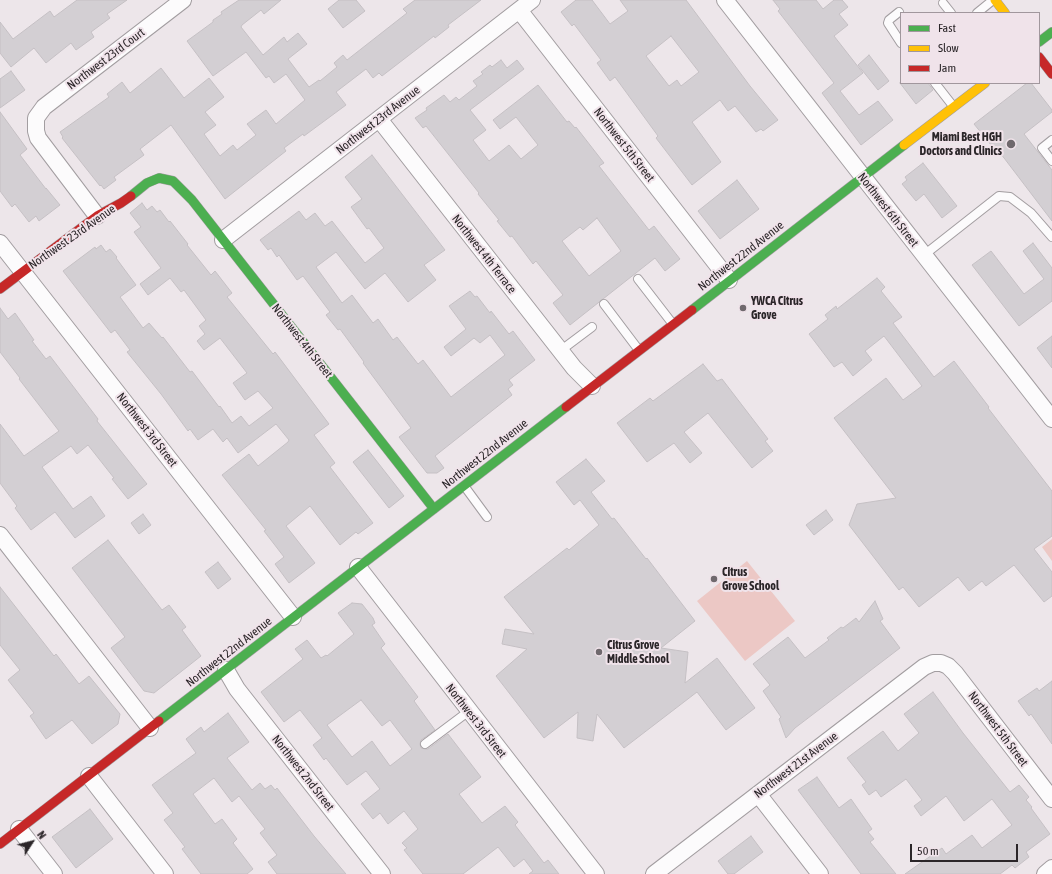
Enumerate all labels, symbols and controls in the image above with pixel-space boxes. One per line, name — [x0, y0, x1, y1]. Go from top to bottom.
legend — [900, 12, 1040, 84]
text: Fast — [938, 21, 956, 35]
street label: Northwest 23rd Court — [64, 25, 148, 93]
text: Slow — [938, 41, 959, 55]
text: Jam — [938, 61, 956, 75]
street label: Northwest 23rd Avenue — [333, 83, 423, 157]
street label: Northwest 5th Street — [591, 105, 657, 185]
place label: Miami Best HGH Doctors and Clinics — [919, 130, 1002, 158]
marker: Miami Best HGH Doctors and Clinics — [1005, 138, 1017, 150]
street label: Northwest 6th Street — [855, 170, 921, 250]
street label: Northwest 23rd Avenue — [26, 202, 118, 272]
street label: Northwest 4th Terrace — [449, 212, 519, 296]
street label: Northwest 22nd Avenue — [695, 218, 787, 294]
place label: YWCA Citrus Grove — [751, 294, 803, 322]
street label: Northwest 4th Street — [269, 301, 335, 381]
marker: YWCA Citrus Grove — [738, 303, 748, 313]
street label: Northwest 3rd Street — [114, 390, 180, 470]
street label: Northwest 22nd Avenue — [439, 416, 531, 492]
place label: Citrus Grove School — [722, 565, 779, 593]
marker: Citrus Grove School — [709, 574, 719, 584]
street label: Northwest 22nd Avenue — [183, 614, 275, 690]
place label: Citrus Grove Middle School — [607, 638, 669, 666]
marker: Citrus Grove Middle School — [594, 647, 604, 657]
street label: Northwest 3rd Street — [443, 681, 509, 761]
street label: Northwest 5th Street — [965, 689, 1031, 769]
street label: Northwest 21st Avenue — [751, 729, 841, 801]
street label: Northwest 2nd Street — [269, 732, 337, 814]
north arrow — [12, 822, 52, 862]
text: N — [35, 829, 48, 841]
scale bar — [912, 836, 1020, 862]
text: 50 m — [917, 844, 939, 858]

